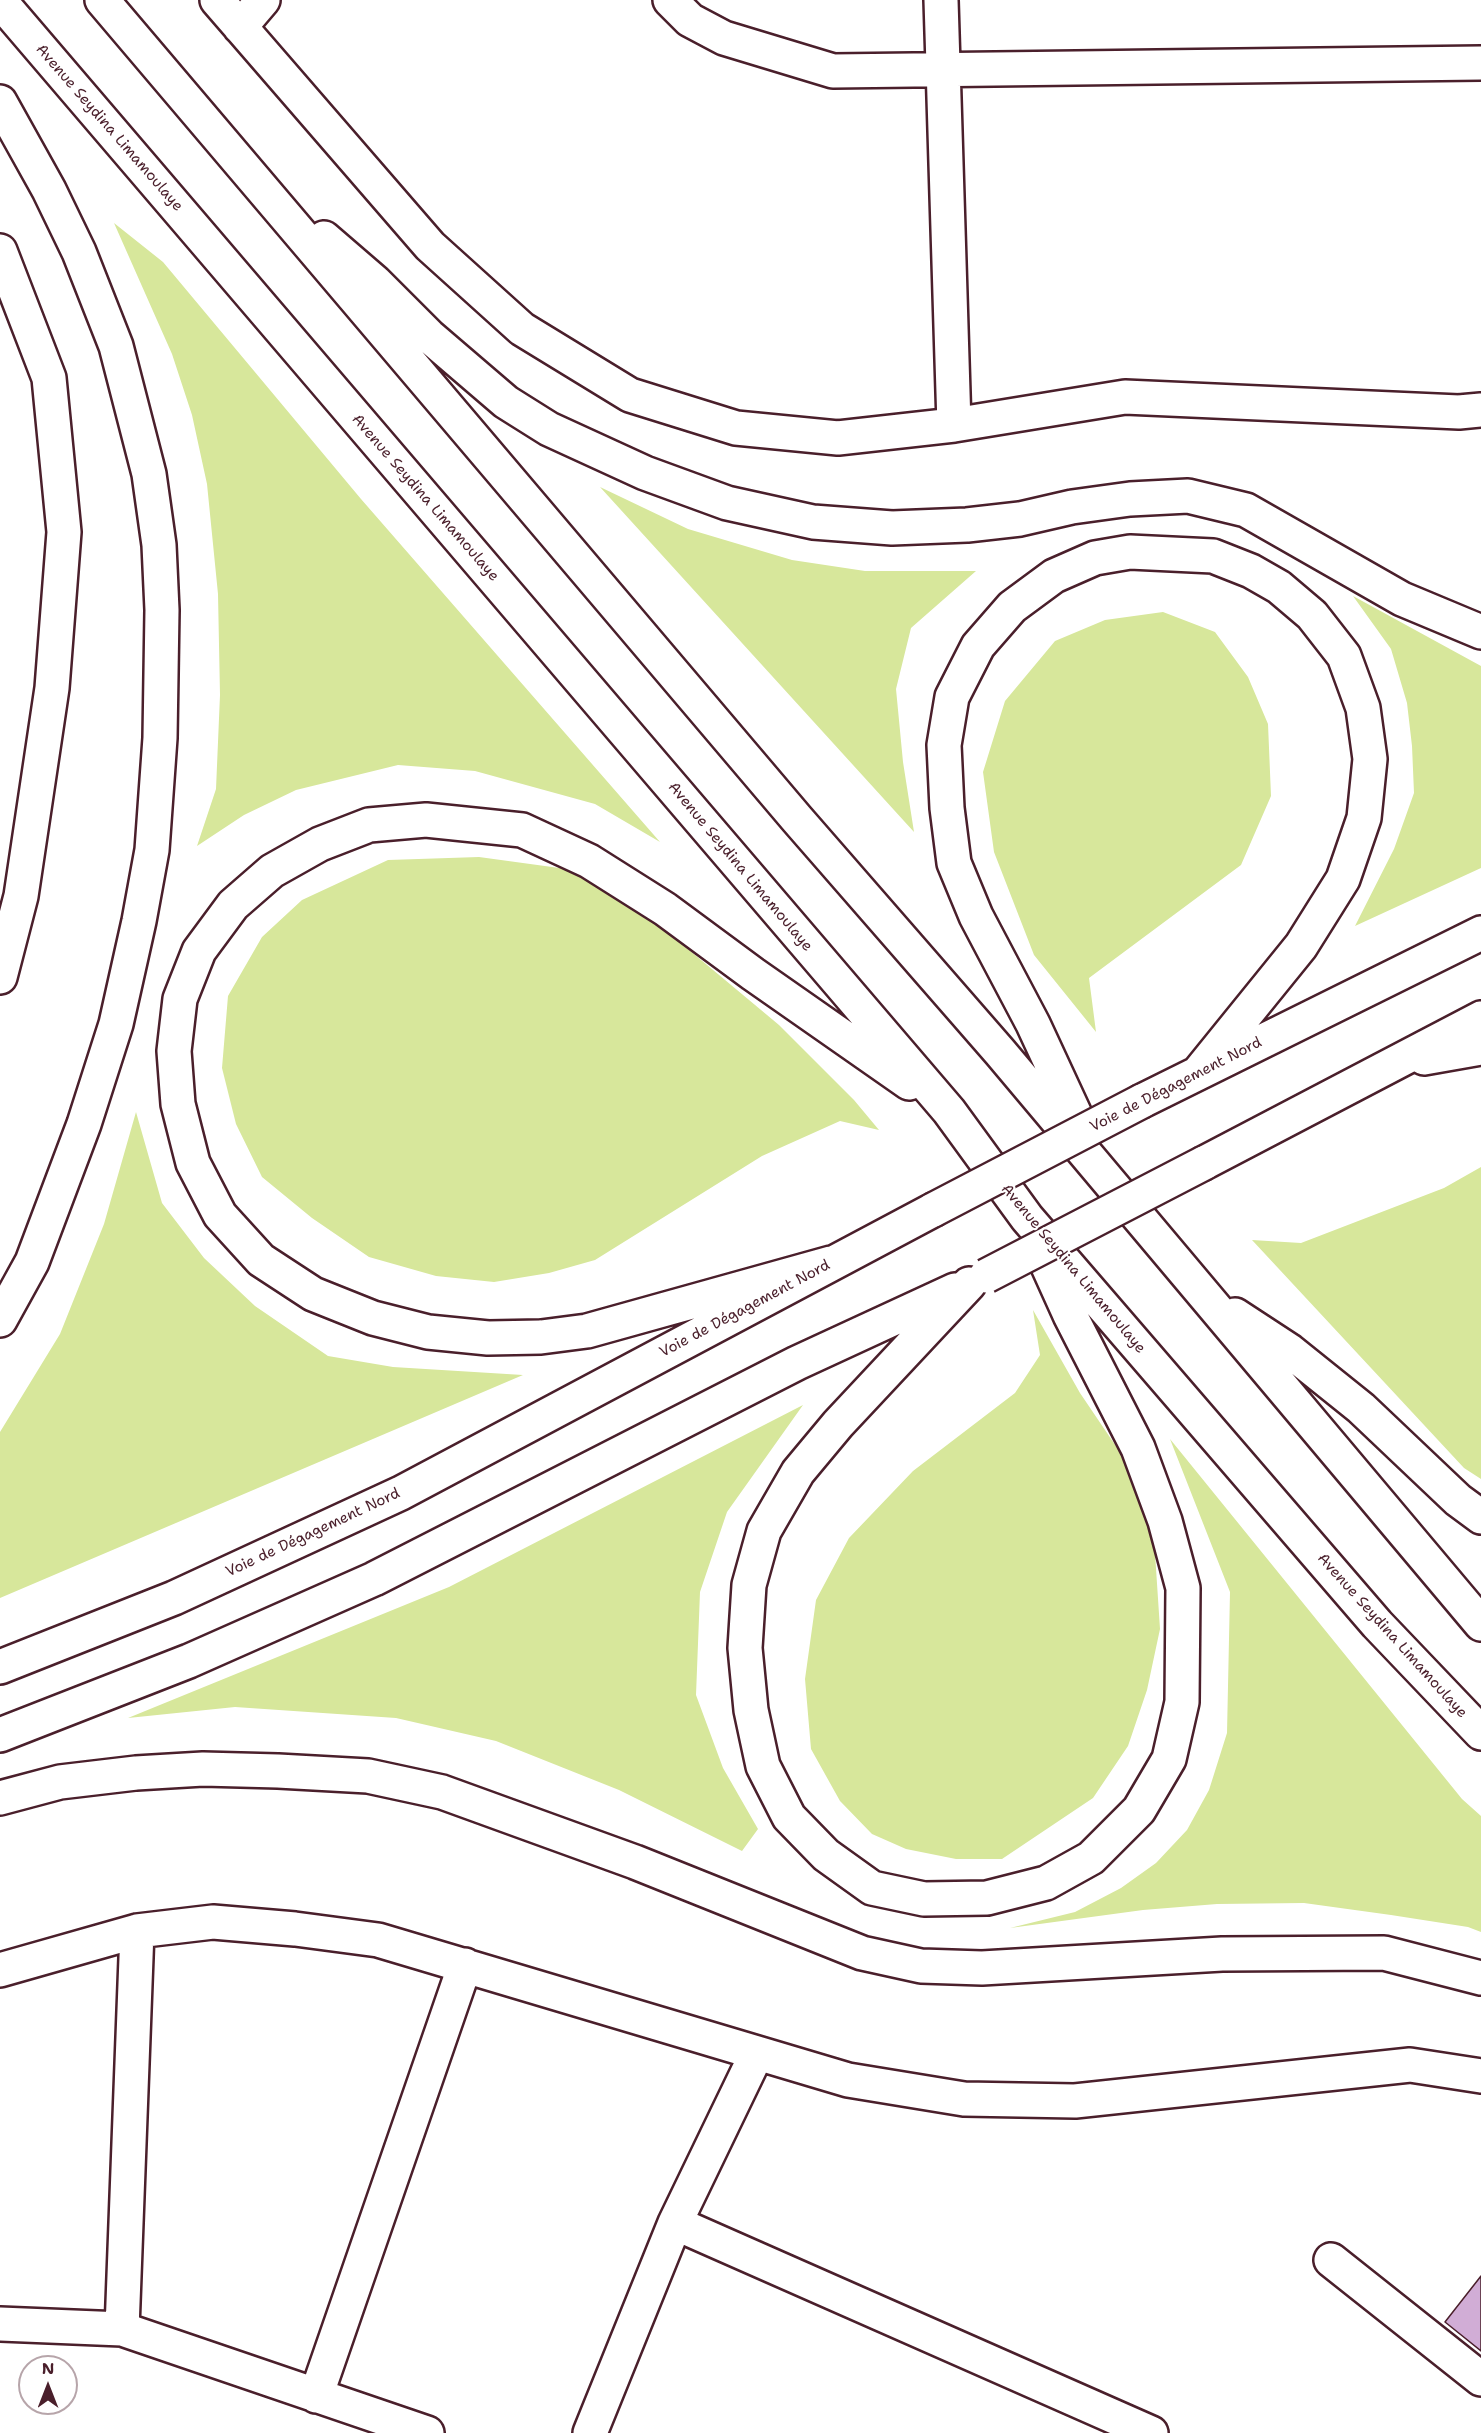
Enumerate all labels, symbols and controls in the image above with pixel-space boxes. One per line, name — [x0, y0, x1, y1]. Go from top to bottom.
street label: Avenue Seydina Limamoulaye — [32, 41, 186, 215]
street label: Avenue Seydina Limamoulaye — [348, 411, 502, 585]
street label: Avenue Seydina Limamoulaye — [664, 779, 816, 955]
street label: Voie de Dégagement Nord — [1087, 1034, 1265, 1136]
street label: Avenue Seydina Limamoulaye — [997, 1181, 1149, 1357]
street label: Voie de Dégagement Nord — [657, 1256, 833, 1362]
street label: Voie de Dégagement Nord — [223, 1485, 403, 1581]
street label: Avenue Seydina Limamoulaye — [1313, 1550, 1471, 1722]
north arrow — [18, 2355, 78, 2415]
text: N — [42, 2358, 54, 2379]

